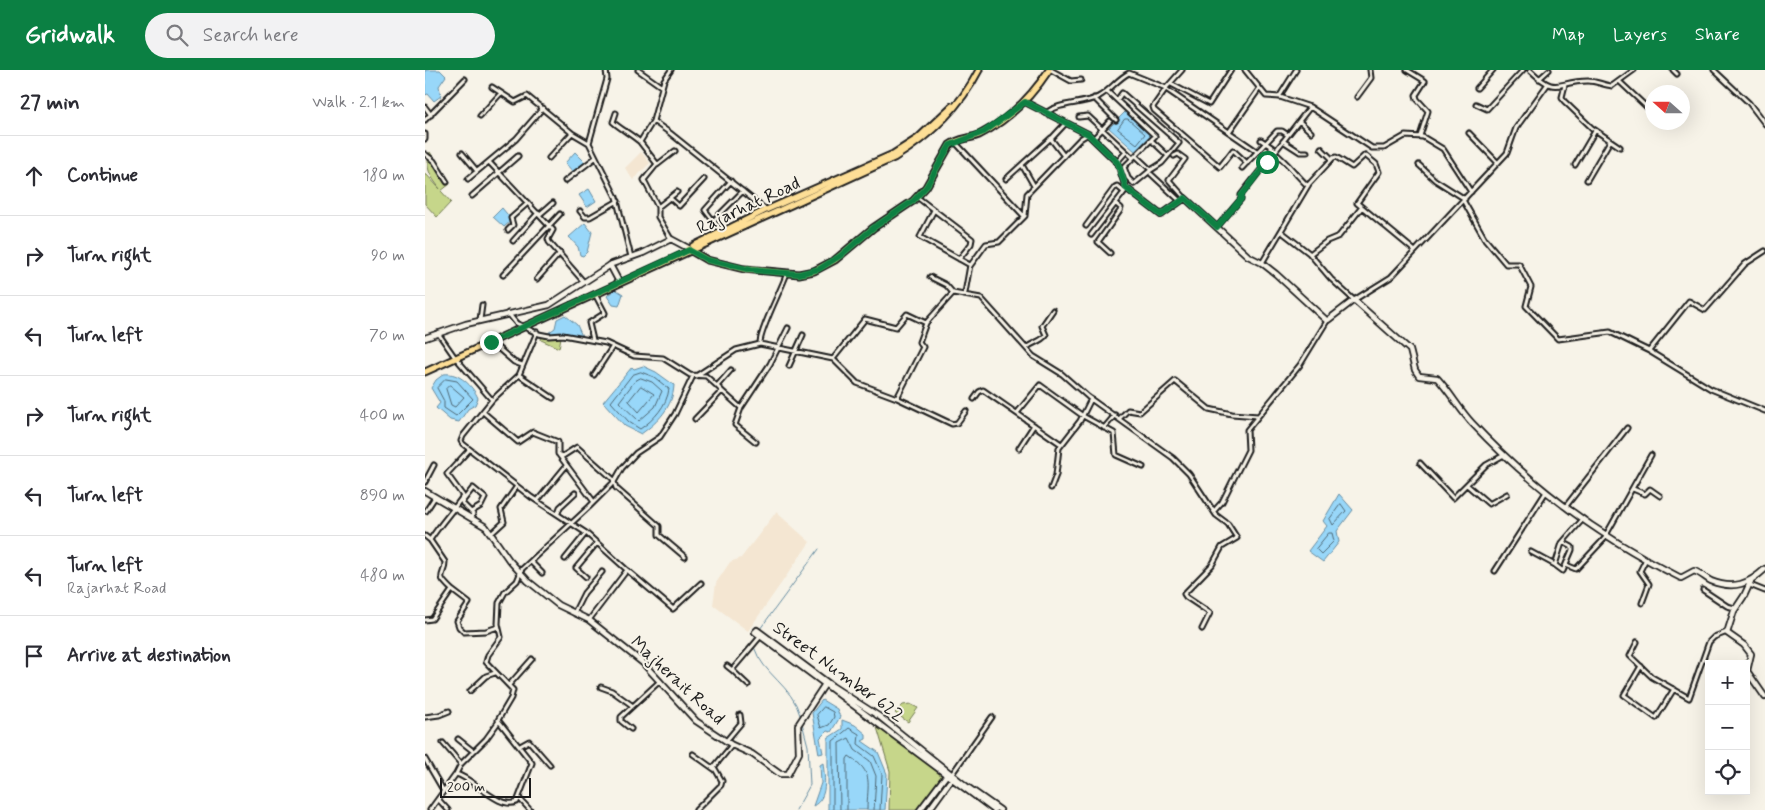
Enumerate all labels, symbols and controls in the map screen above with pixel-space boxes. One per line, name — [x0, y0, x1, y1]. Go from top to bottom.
search box — [145, 13, 495, 58]
text: Gridwalk — [25, 20, 115, 51]
icon: search — [163, 21, 191, 49]
text: Search here — [203, 23, 298, 48]
text: Map — [1552, 23, 1585, 47]
text: Layers — [1613, 23, 1667, 47]
text: Share — [1695, 23, 1740, 47]
north arrow — [1645, 85, 1690, 130]
text: 27 min — [20, 89, 80, 117]
text: Walk · 2.1 km — [312, 92, 405, 113]
route start — [1256, 151, 1279, 174]
icon: ahead — [20, 162, 48, 190]
text: Continue — [67, 163, 138, 188]
text: 180 m — [362, 165, 405, 186]
street label: Rajarhat Road — [693, 171, 804, 240]
icon: right — [20, 242, 48, 270]
text: Turn right — [67, 243, 151, 268]
text: 90 m — [371, 245, 405, 266]
icon: left — [20, 322, 48, 350]
text: Turn left — [67, 323, 143, 348]
text: 70 m — [369, 325, 405, 346]
route end — [480, 331, 503, 354]
icon: right — [20, 402, 48, 430]
text: Turn right — [67, 403, 151, 428]
text: 400 m — [360, 405, 405, 426]
icon: left — [20, 482, 48, 510]
text: Turn left — [67, 483, 143, 508]
text: 890 m — [360, 485, 405, 506]
text: Turn left — [67, 553, 143, 578]
icon: left — [20, 562, 48, 590]
text: 480 m — [360, 565, 405, 586]
text: Rajarhat Road — [67, 578, 166, 599]
street label: Street Number 622 — [768, 616, 909, 728]
street label: Majherait Road — [625, 631, 730, 731]
icon: arrive — [20, 642, 48, 670]
text: Arrive at destination — [67, 643, 231, 668]
map controls — [1705, 660, 1750, 795]
button: + — [1705, 660, 1750, 705]
button: − — [1705, 705, 1750, 750]
button: locate — [1705, 750, 1750, 795]
scale bar — [440, 775, 531, 798]
text: 200 m — [447, 778, 485, 796]

